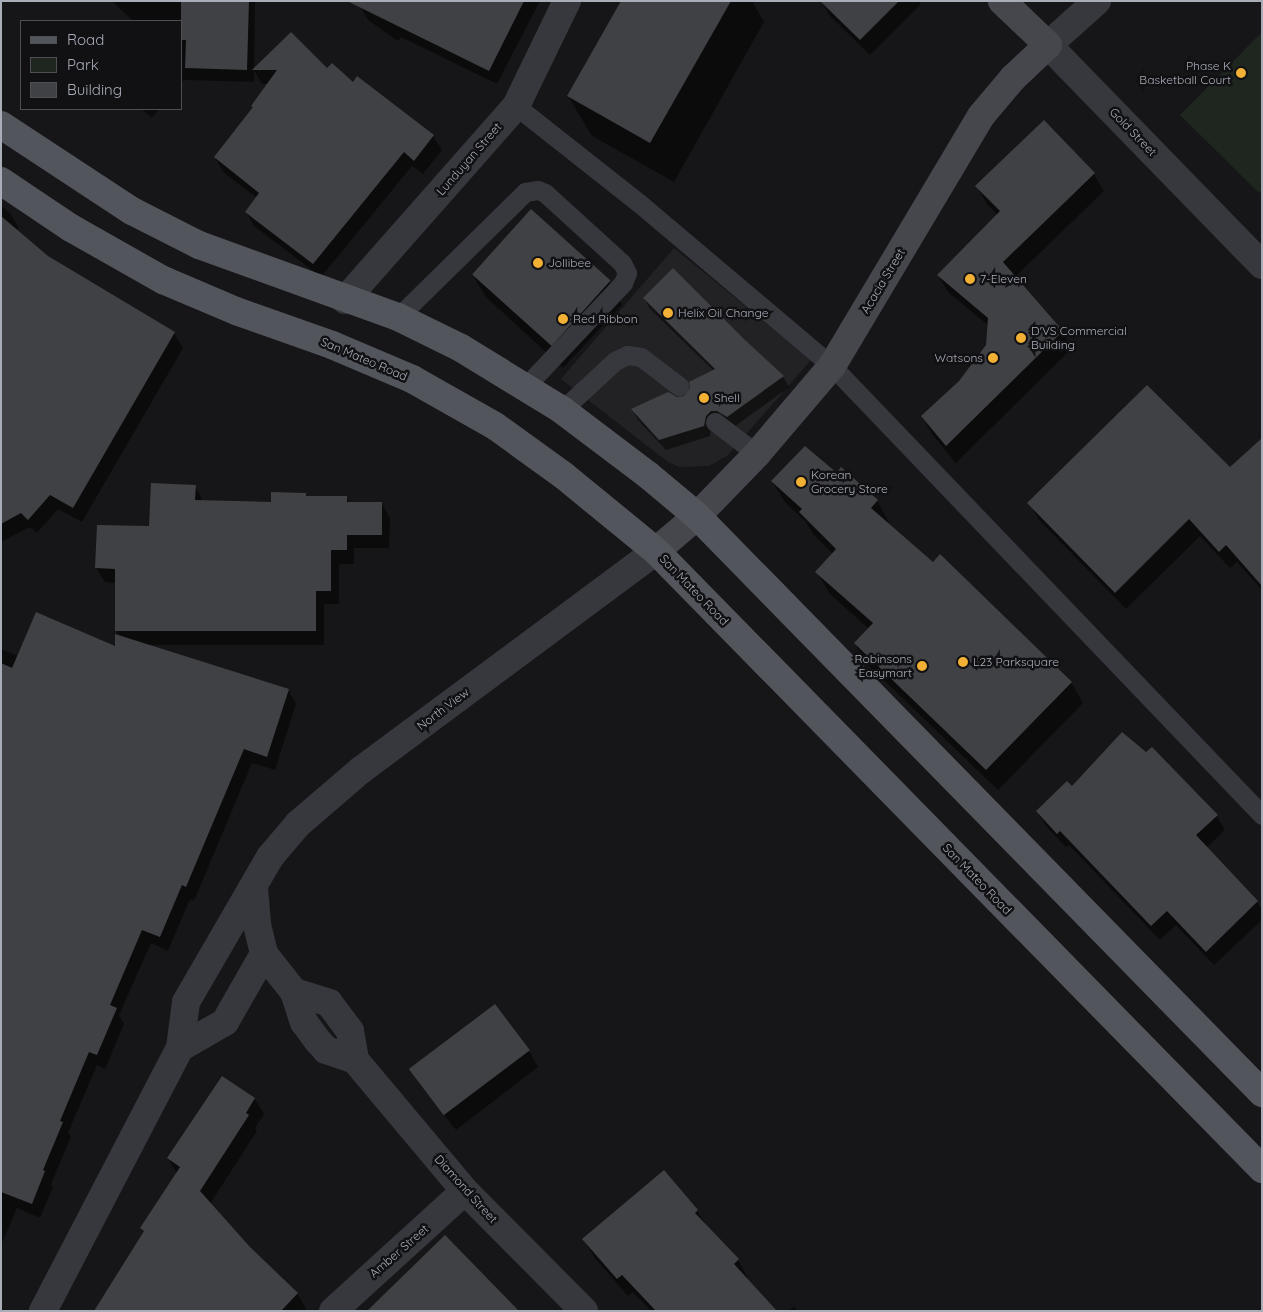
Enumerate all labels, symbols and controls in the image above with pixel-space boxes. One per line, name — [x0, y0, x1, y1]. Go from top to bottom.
legend — [20, 20, 182, 110]
text: Road — [67, 30, 104, 49]
text: Park — [67, 55, 99, 74]
place label: Phase K Basketball Court — [1139, 59, 1231, 87]
marker: Phase K Basketball Court — [1235, 67, 1247, 79]
text: Building — [67, 80, 122, 99]
street label: Gold Street — [1106, 105, 1160, 159]
street label: Lunduyan Street — [434, 120, 504, 198]
street label: Acacia Street — [858, 246, 908, 316]
place label: Jollibee — [548, 256, 591, 270]
marker: Jollibee — [532, 257, 544, 269]
place label: 7-Eleven — [980, 272, 1027, 286]
marker: 7-Eleven — [964, 273, 976, 285]
place label: Helix Oil Change — [678, 306, 769, 320]
marker: Helix Oil Change — [662, 307, 674, 319]
place label: Red Ribbon — [573, 312, 638, 326]
marker: Red Ribbon — [557, 313, 569, 325]
place label: D'VS Commercial Building — [1031, 324, 1127, 352]
marker: D'VS Commercial Building — [1015, 332, 1027, 344]
street label: San Mateo Road — [319, 334, 409, 384]
place label: Watsons — [934, 351, 983, 365]
marker: Watsons — [987, 352, 999, 364]
place label: Shell — [714, 391, 740, 405]
marker: Shell — [698, 392, 710, 404]
place label: Korean Grocery Store — [811, 468, 888, 496]
marker: Korean Grocery Store — [795, 476, 807, 488]
street label: San Mateo Road — [657, 552, 731, 628]
place label: Robinsons Easymart — [855, 652, 912, 680]
place label: L23 Parksquare — [973, 655, 1059, 669]
marker: L23 Parksquare — [957, 656, 969, 668]
marker: Robinsons Easymart — [916, 660, 928, 672]
street label: North View — [414, 685, 472, 733]
street label: San Mateo Road — [940, 841, 1014, 917]
street label: Diamond Street — [432, 1152, 500, 1226]
street label: Amber Street — [367, 1221, 431, 1281]

